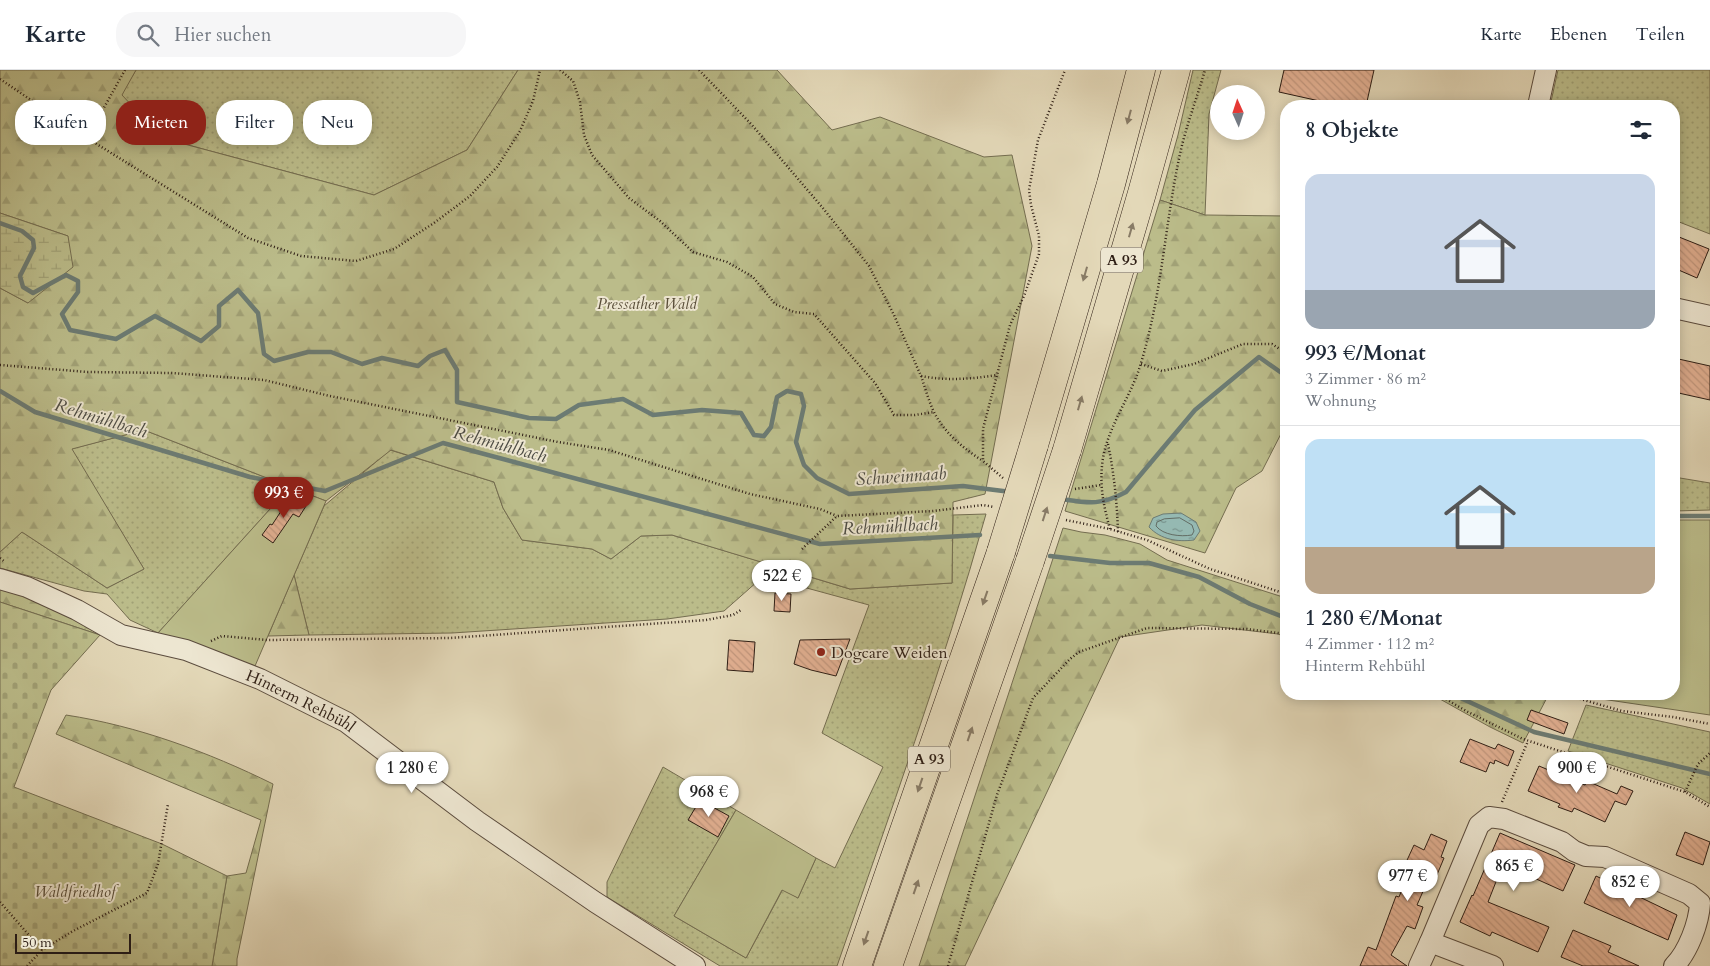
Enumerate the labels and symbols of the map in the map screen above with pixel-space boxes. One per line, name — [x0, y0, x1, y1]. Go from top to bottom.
north arrow — [1210, 85, 1265, 140]
one-way arrow — [1125, 110, 1133, 125]
one-way arrow — [1128, 223, 1136, 238]
road number: A 93 — [1101, 248, 1143, 272]
one-way arrow — [1080, 266, 1088, 281]
park label: Pressather Wald — [597, 293, 698, 315]
water label: Rehmühlbach — [51, 393, 151, 445]
one-way arrow — [1077, 395, 1085, 410]
water label: Rehmühlbach — [450, 420, 550, 469]
water label: Schweinnaab — [855, 461, 947, 492]
pin: 993 € — [249, 476, 319, 519]
one-way arrow — [1042, 507, 1050, 522]
water label: Rehmühlbach — [842, 511, 939, 541]
pin: 522 € — [747, 560, 817, 602]
one-way arrow — [981, 591, 989, 606]
place label: Dogcare Weiden — [831, 642, 948, 664]
marker: Dogcare Weiden — [815, 646, 827, 658]
street label: Hinterm Rehbühl — [242, 665, 360, 738]
one-way arrow — [967, 726, 974, 741]
road number: A 93 — [908, 746, 950, 772]
pin: 1 280 € — [366, 752, 458, 794]
pin: 900 € — [1542, 752, 1612, 794]
pin: 968 € — [674, 776, 744, 818]
one-way arrow — [916, 777, 923, 792]
pin: 865 € — [1479, 850, 1549, 892]
pin: 977 € — [1373, 860, 1443, 902]
pin: 852 € — [1595, 866, 1665, 908]
one-way arrow — [912, 879, 920, 894]
park label: Waldfriedhof — [34, 881, 119, 903]
scale bar — [15, 931, 131, 954]
one-way arrow — [862, 931, 870, 946]

